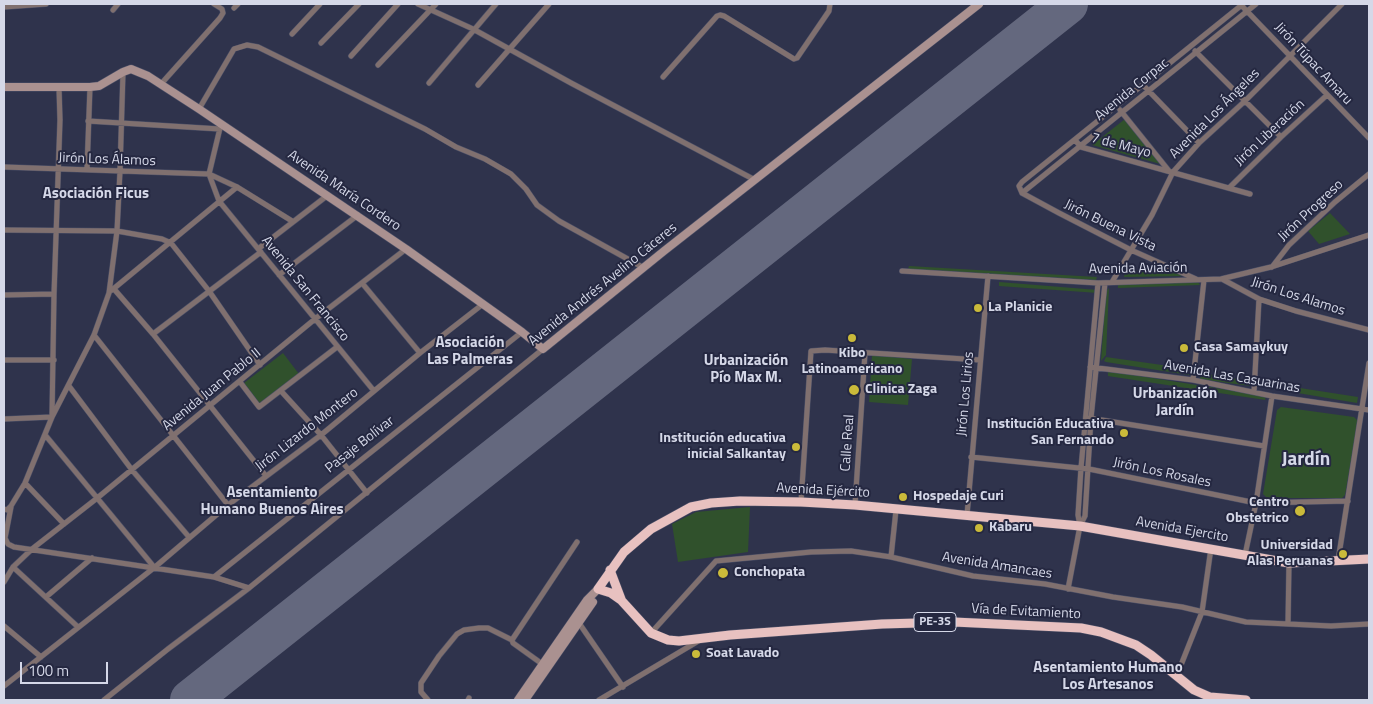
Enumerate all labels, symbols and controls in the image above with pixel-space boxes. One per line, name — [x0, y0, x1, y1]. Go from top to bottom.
street label: Jirón Túpac Amaru — [1271, 19, 1355, 109]
street label: Avenida Corpac — [1092, 55, 1172, 125]
street label: Avenida Los Ángeles — [1166, 65, 1264, 163]
street label: Jirón Liberación — [1231, 96, 1309, 170]
street label: 7 de Mayo — [1089, 130, 1153, 162]
street label: Avenida María Cordero — [284, 147, 404, 235]
street label: Jirón Los Álamos — [58, 150, 156, 170]
street label: Jirón Progreso — [1275, 177, 1347, 245]
district label: Asociación Ficus — [43, 185, 149, 203]
street label: Jirón Buena Vista — [1061, 196, 1159, 256]
street label: Avenida Andrés Avelino Cáceres — [525, 220, 681, 350]
street label: Avenida San Francisco — [257, 233, 353, 345]
street label: Avenida Aviación — [1088, 260, 1188, 278]
street label: Jirón Los Alamos — [1249, 274, 1347, 320]
place label: La Planicie — [988, 300, 1052, 316]
marker: La Planicie — [972, 302, 984, 314]
marker: Kibo Latinoamericano — [846, 332, 858, 344]
district label: Asociación Las Palmeras — [427, 334, 513, 369]
place label: Casa Samaykuy — [1194, 340, 1288, 356]
marker: Casa Samaykuy — [1178, 342, 1190, 354]
street label: Avenida Juan Pablo II — [159, 345, 265, 435]
place label: Kibo Latinoamericano — [801, 346, 903, 378]
street label: Jirón Los Lirios — [954, 351, 978, 437]
district label: Urbanización Pío Max M. — [704, 352, 788, 387]
street label: Avenida Las Casuarinas — [1163, 357, 1301, 397]
place label: Clinica Zaga — [865, 382, 937, 398]
marker: Clinica Zaga — [847, 383, 861, 397]
street label: Jirón Lizardo Montero — [252, 385, 362, 475]
district label: Urbanización Jardín — [1133, 385, 1217, 420]
street label: Pasaje Bolívar — [322, 413, 398, 477]
street label: Calle Real — [838, 414, 858, 472]
place label: Institución Educativa San Fernando — [987, 417, 1114, 450]
marker: Institución Educativa San Fernando — [1118, 427, 1130, 439]
place label: Institución educativa inicial Salkantay — [659, 431, 786, 464]
marker: Institución educativa inicial Salkantay — [790, 441, 802, 453]
district label: Jardín — [1282, 449, 1330, 471]
street label: Jirón Los Rosales — [1112, 454, 1212, 492]
street label: Avenida Ejército — [776, 480, 870, 502]
district label: Asentamiento Humano Buenos Aires — [200, 484, 344, 519]
place label: Hospedaje Curi — [913, 489, 1004, 505]
marker: Hospedaje Curi — [897, 491, 909, 503]
place label: Centro Obstetrico — [1226, 495, 1289, 528]
marker: Centro Obstetrico — [1293, 504, 1307, 518]
street label: Avenida Ejercito — [1134, 514, 1230, 546]
place label: Kabaru — [989, 520, 1032, 536]
marker: Kabaru — [973, 522, 985, 534]
place label: Universidad Alas Peruanas — [1247, 538, 1333, 570]
marker: Universidad Alas Peruanas — [1337, 548, 1349, 560]
street label: Avenida Amancaes — [941, 549, 1053, 583]
place label: Conchopata — [734, 565, 805, 581]
marker: Conchopata — [716, 566, 730, 580]
street label: Vía de Evitamiento — [971, 601, 1081, 623]
road number: PE-3S — [914, 612, 956, 632]
place label: Soat Lavado — [706, 646, 779, 662]
marker: Soat Lavado — [690, 648, 702, 660]
scale bar — [22, 652, 110, 684]
text: 100 m — [28, 659, 69, 682]
district label: Asentamiento Humano Los Artesanos — [1033, 659, 1183, 694]

